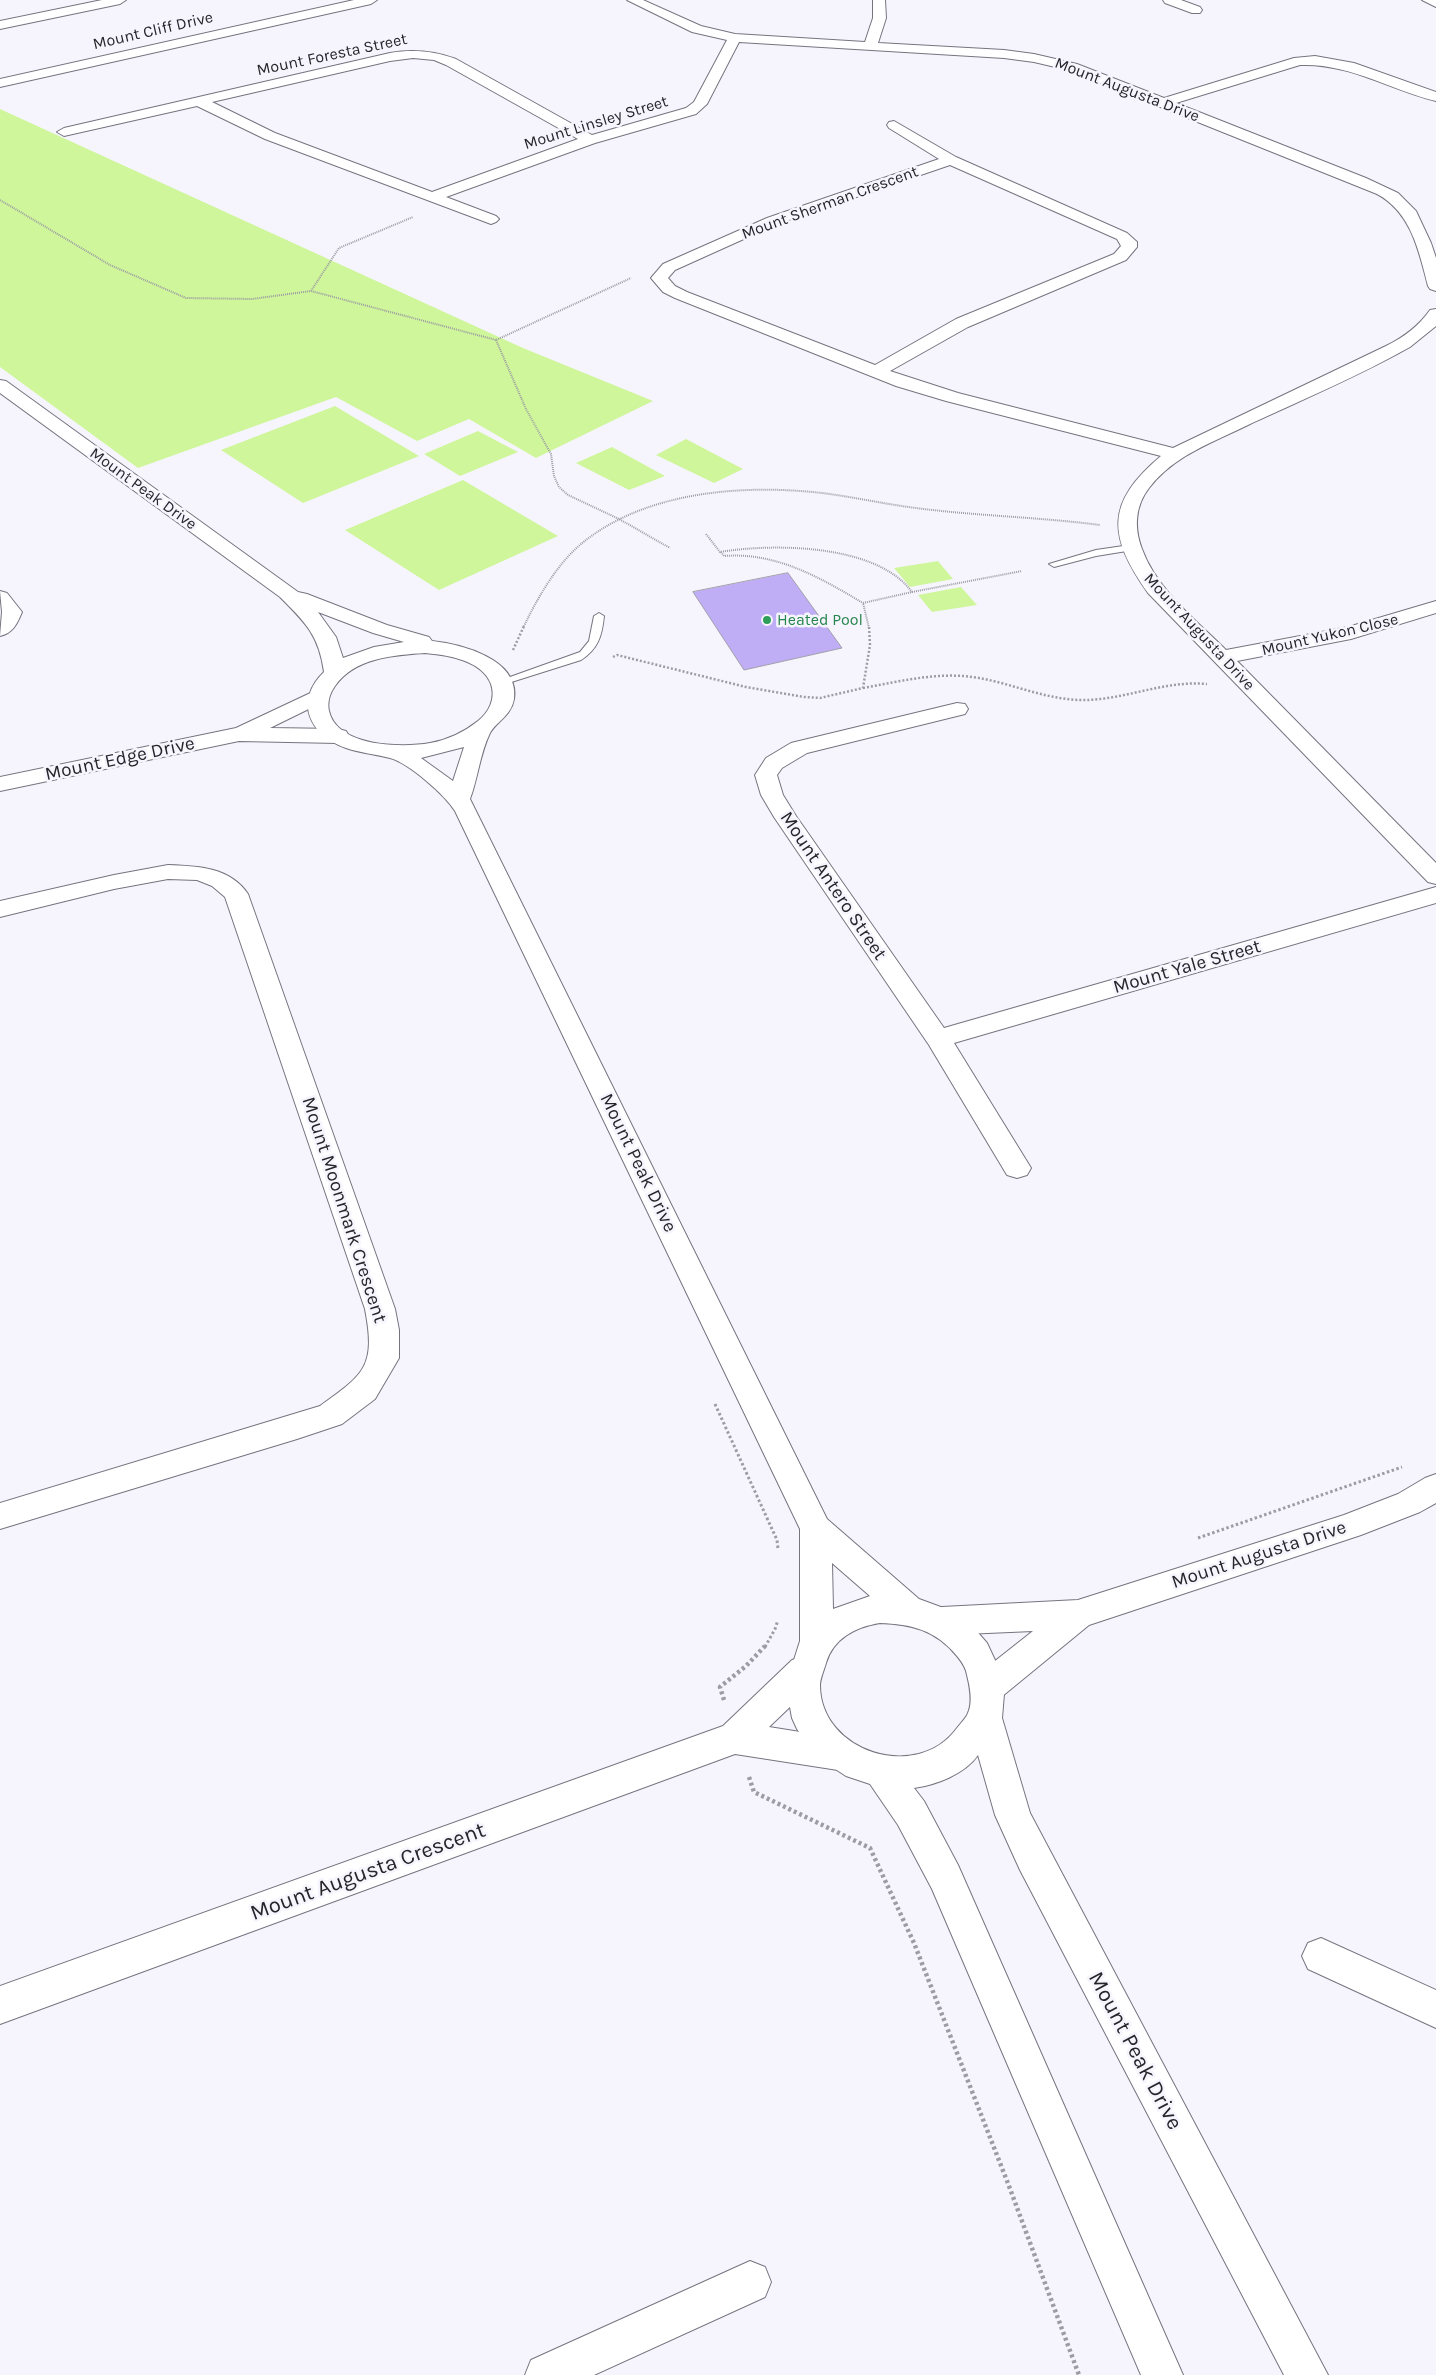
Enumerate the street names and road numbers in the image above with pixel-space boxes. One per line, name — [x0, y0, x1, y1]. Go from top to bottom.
street label: Mount Cliff Drive — [91, 8, 215, 54]
street label: Mount Foresta Street — [255, 30, 409, 80]
street label: Mount Augusta Drive — [1052, 54, 1202, 126]
street label: Mount Linsley Street — [522, 92, 670, 154]
street label: Mount Sherman Crescent — [739, 162, 921, 244]
street label: Mount Peak Drive — [86, 444, 200, 534]
street label: Mount Augusta Drive — [1140, 569, 1258, 695]
street label: Mount Yukon Close — [1260, 610, 1400, 660]
street label: Mount Edge Drive — [43, 732, 197, 786]
street label: Mount Antero Street — [775, 807, 891, 965]
street label: Mount Yale Street — [1111, 935, 1263, 999]
street label: Mount Peak Drive — [595, 1090, 681, 1236]
street label: Mount Moonmark Crescent — [297, 1094, 391, 1326]
street label: Mount Augusta Drive — [1169, 1516, 1349, 1594]
street label: Mount Augusta Crescent — [247, 1817, 489, 1927]
street label: Mount Peak Drive — [1082, 1967, 1188, 2135]

